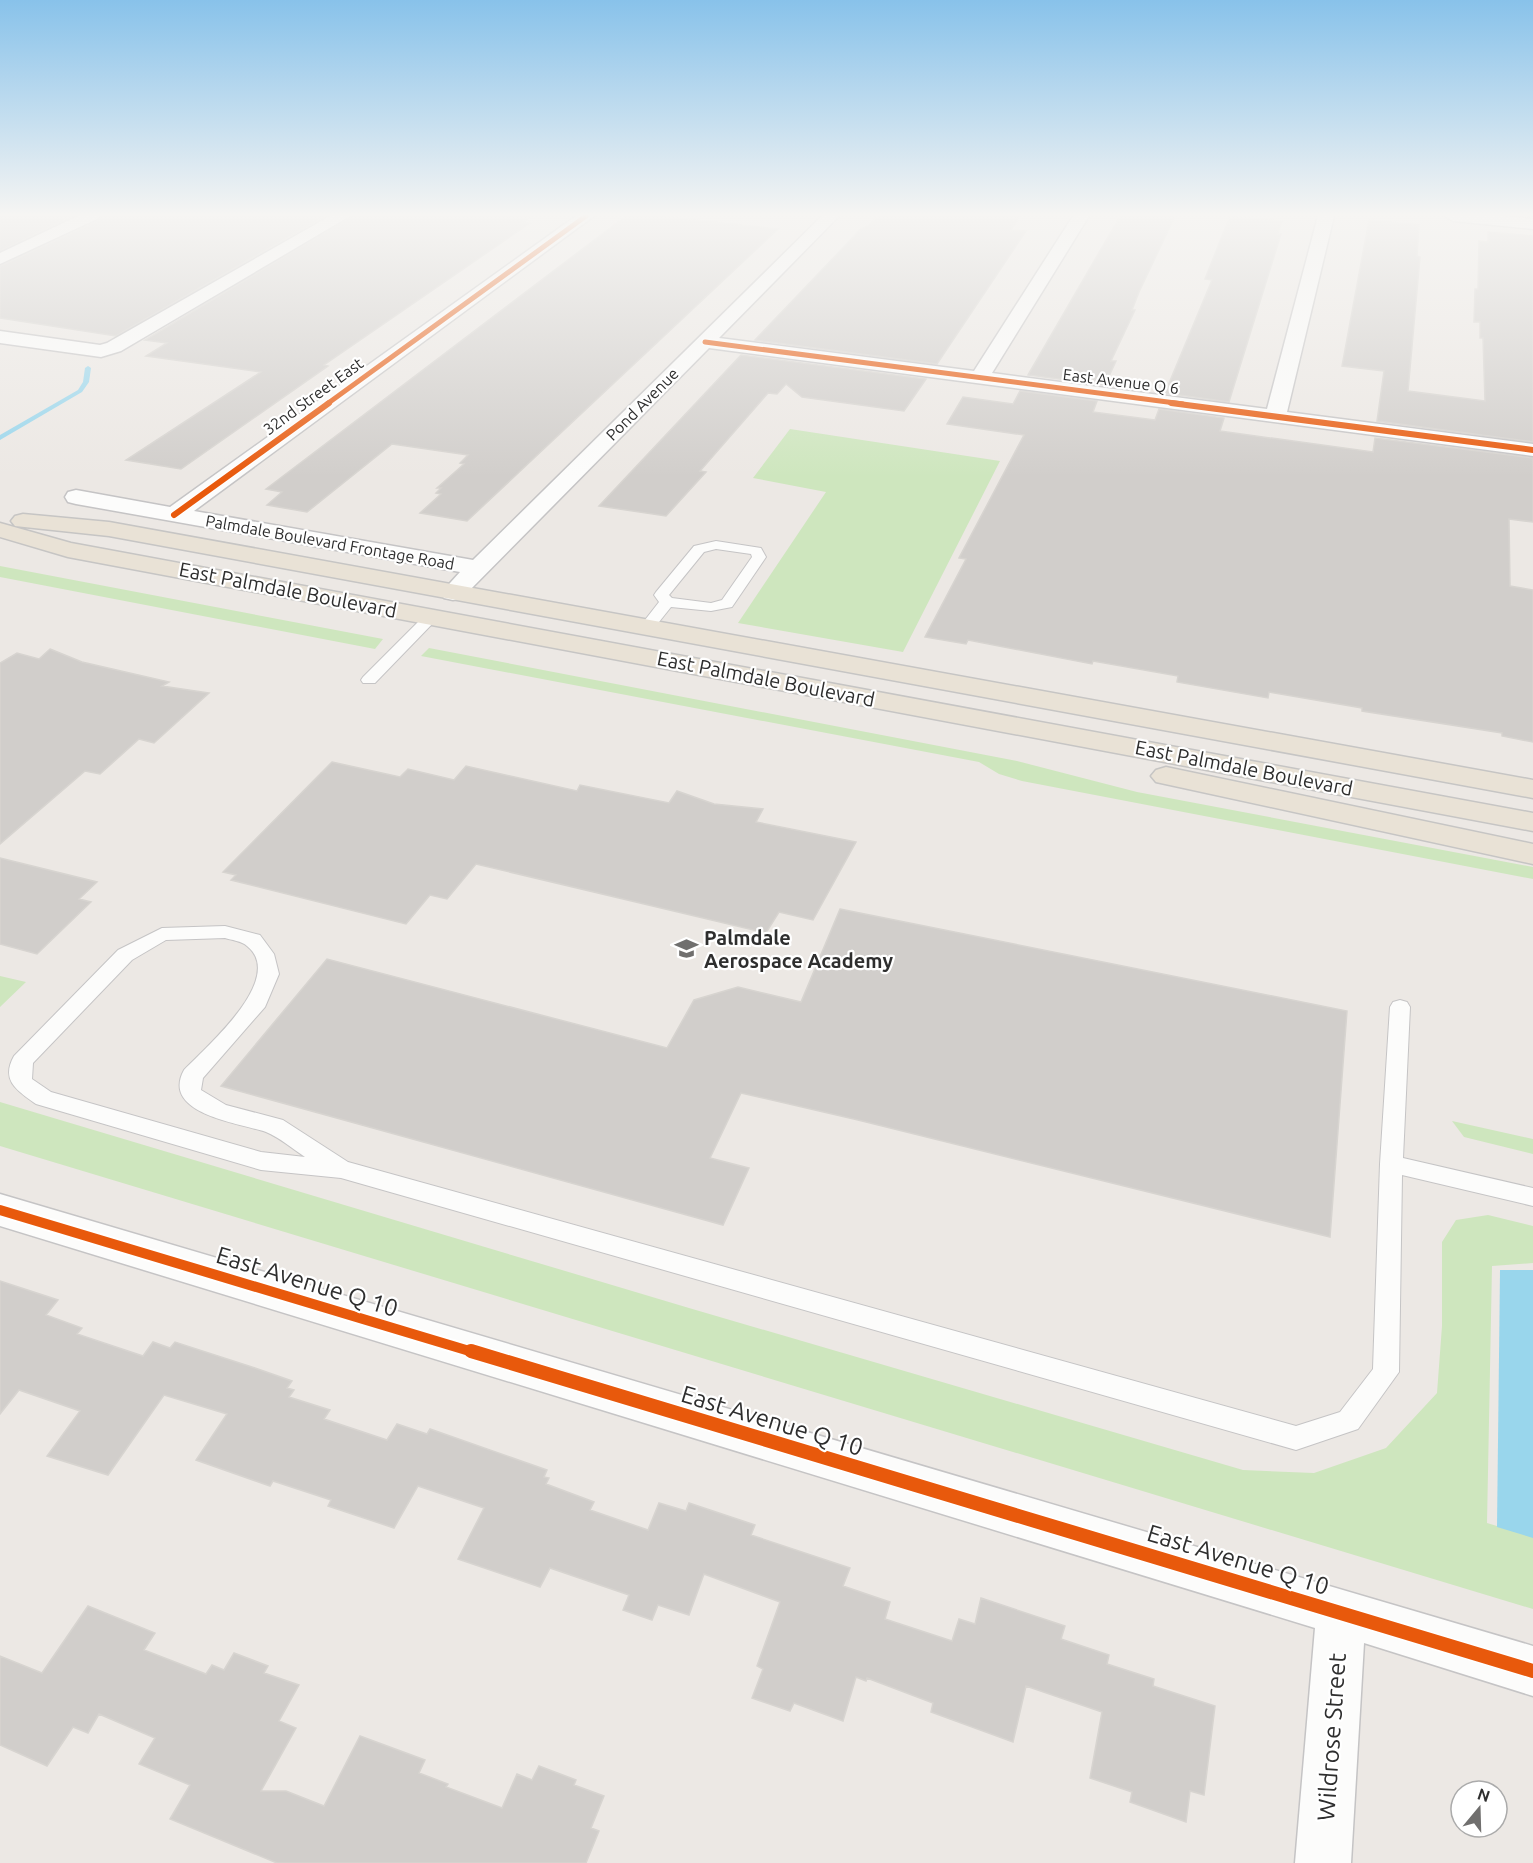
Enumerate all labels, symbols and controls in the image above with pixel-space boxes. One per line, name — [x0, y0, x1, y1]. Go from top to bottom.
street label: 32nd Street East — [260, 353, 367, 438]
street label: Pond Avenue — [602, 364, 682, 444]
street label: East Avenue Q 6 — [1062, 365, 1180, 397]
street label: Palmdale Boulevard Frontage Road — [204, 511, 456, 573]
street label: East Palmdale Boulevard — [177, 557, 399, 622]
street label: East Palmdale Boulevard — [655, 646, 877, 711]
street label: East Palmdale Boulevard — [1133, 735, 1355, 800]
place label: Palmdale Aerospace Academy — [704, 926, 893, 972]
school or university icon: Palmdale Aerospace Academy — [673, 936, 699, 962]
street label: East Avenue Q 10 — [213, 1241, 401, 1322]
street label: East Avenue Q 10 — [678, 1380, 866, 1461]
street label: East Avenue Q 10 — [1144, 1519, 1332, 1600]
street label: Wildrose Street — [1312, 1652, 1351, 1822]
north arrow — [1449, 1779, 1509, 1839]
text: N — [1475, 1784, 1492, 1805]

